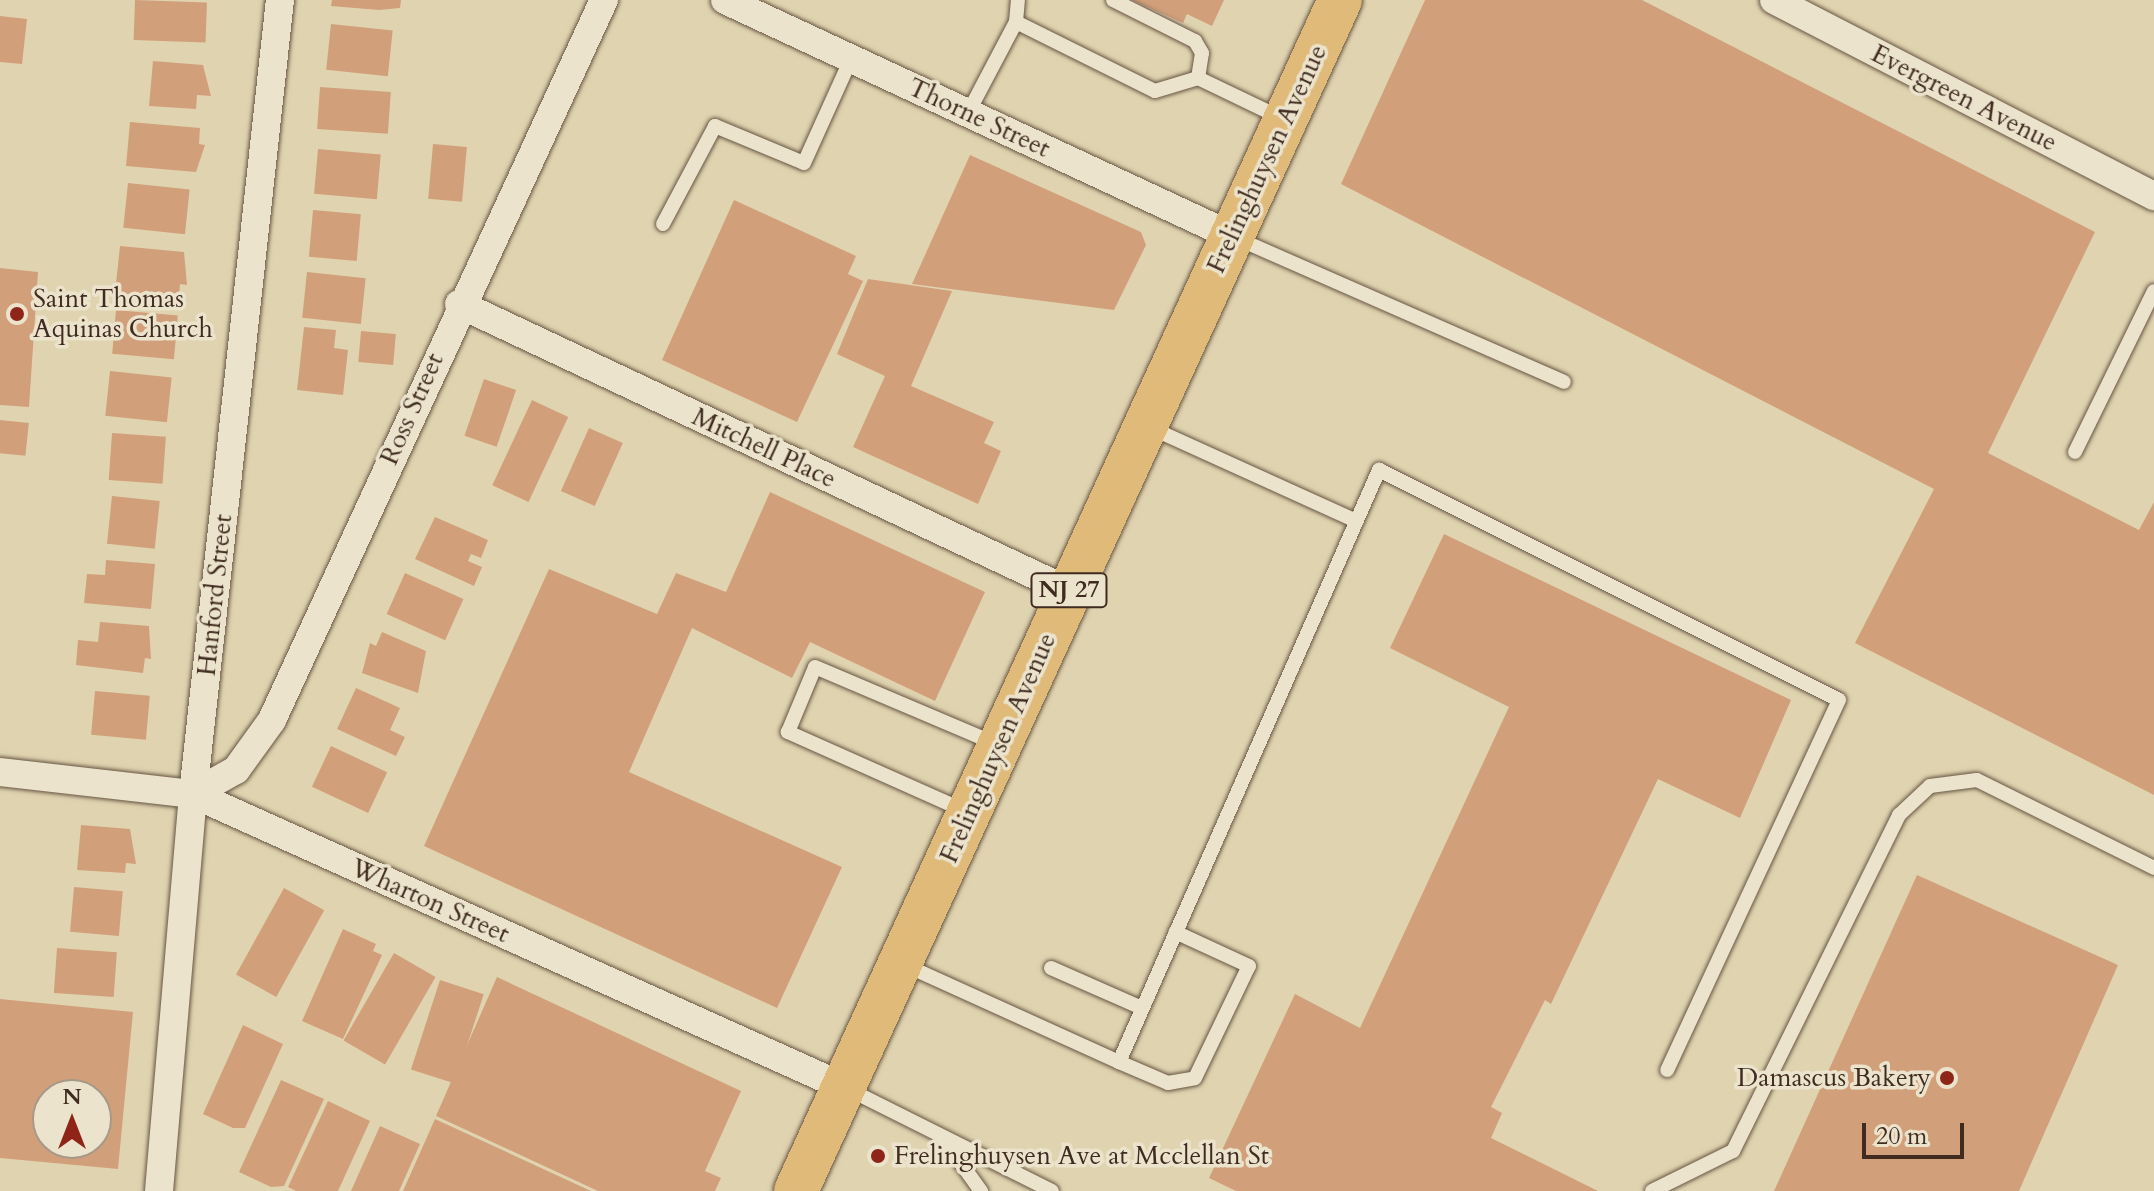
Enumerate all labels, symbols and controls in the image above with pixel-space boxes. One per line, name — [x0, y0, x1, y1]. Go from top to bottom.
street label: Evergreen Avenue — [1866, 38, 2062, 158]
street label: Frelinghuysen Avenue — [1200, 40, 1334, 278]
street label: Thorne Street — [903, 72, 1055, 164]
place label: Saint Thomas Aquinas Church — [33, 283, 213, 344]
marker: Saint Thomas Aquinas Church — [8, 305, 26, 323]
street label: Ross Street — [374, 348, 450, 470]
street label: Mitchell Place — [687, 401, 841, 495]
street label: Hanford Street — [191, 513, 239, 677]
road number: NJ 27 — [1029, 570, 1109, 610]
street label: Frelinghuysen Avenue — [933, 628, 1063, 868]
street label: Wharton Street — [346, 852, 514, 950]
place label: Damascus Bakery — [1737, 1062, 1931, 1094]
marker: Damascus Bakery — [1938, 1069, 1956, 1087]
north arrow — [32, 1079, 112, 1159]
text: N — [62, 1082, 82, 1112]
scale bar — [1866, 1107, 1968, 1157]
text: 20 m — [1876, 1120, 1927, 1153]
place label: Frelinghuysen Ave at Mcclellan St — [894, 1140, 1269, 1172]
marker: Frelinghuysen Ave at Mcclellan St — [869, 1147, 887, 1165]

